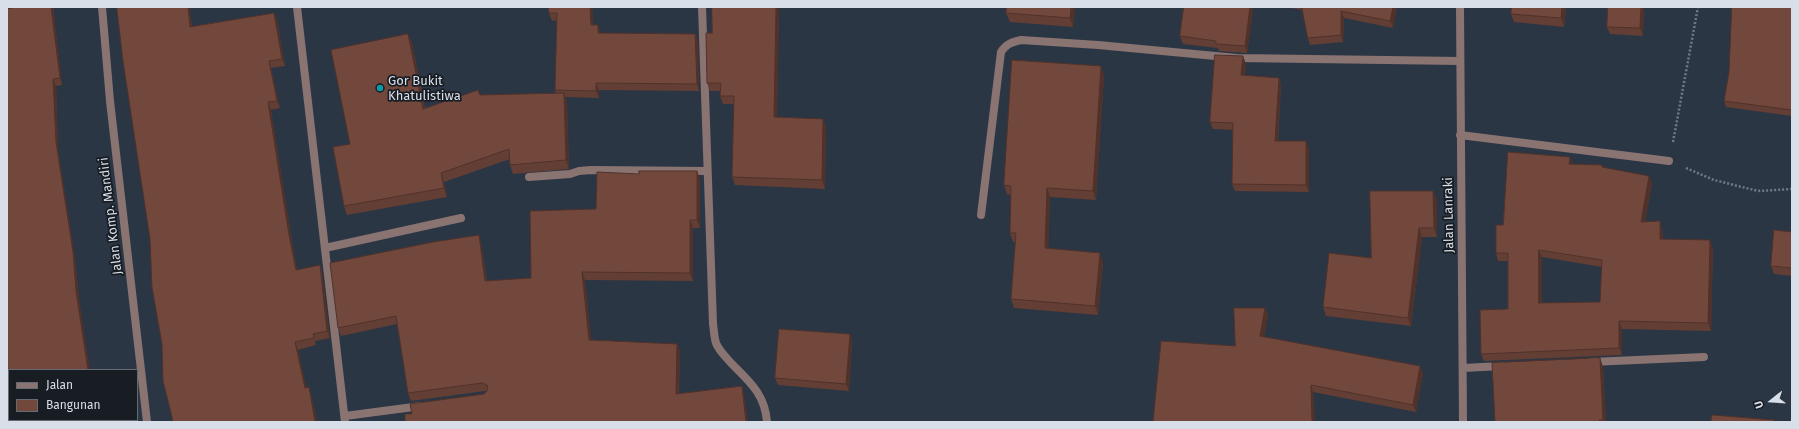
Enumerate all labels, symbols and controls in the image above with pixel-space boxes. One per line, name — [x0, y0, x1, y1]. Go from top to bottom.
place label: Gor Bukit Khatulistiwa — [388, 73, 461, 104]
marker: Gor Bukit Khatulistiwa — [375, 83, 385, 93]
street label: Jalan Komp. Mandiri — [96, 156, 126, 276]
street label: Jalan Lanraki — [1441, 177, 1457, 253]
legend — [8, 369, 138, 421]
text: Jalan — [46, 378, 73, 392]
north arrow — [1751, 381, 1791, 421]
text: Bangunan — [46, 398, 101, 412]
text: U — [1752, 399, 1766, 410]

